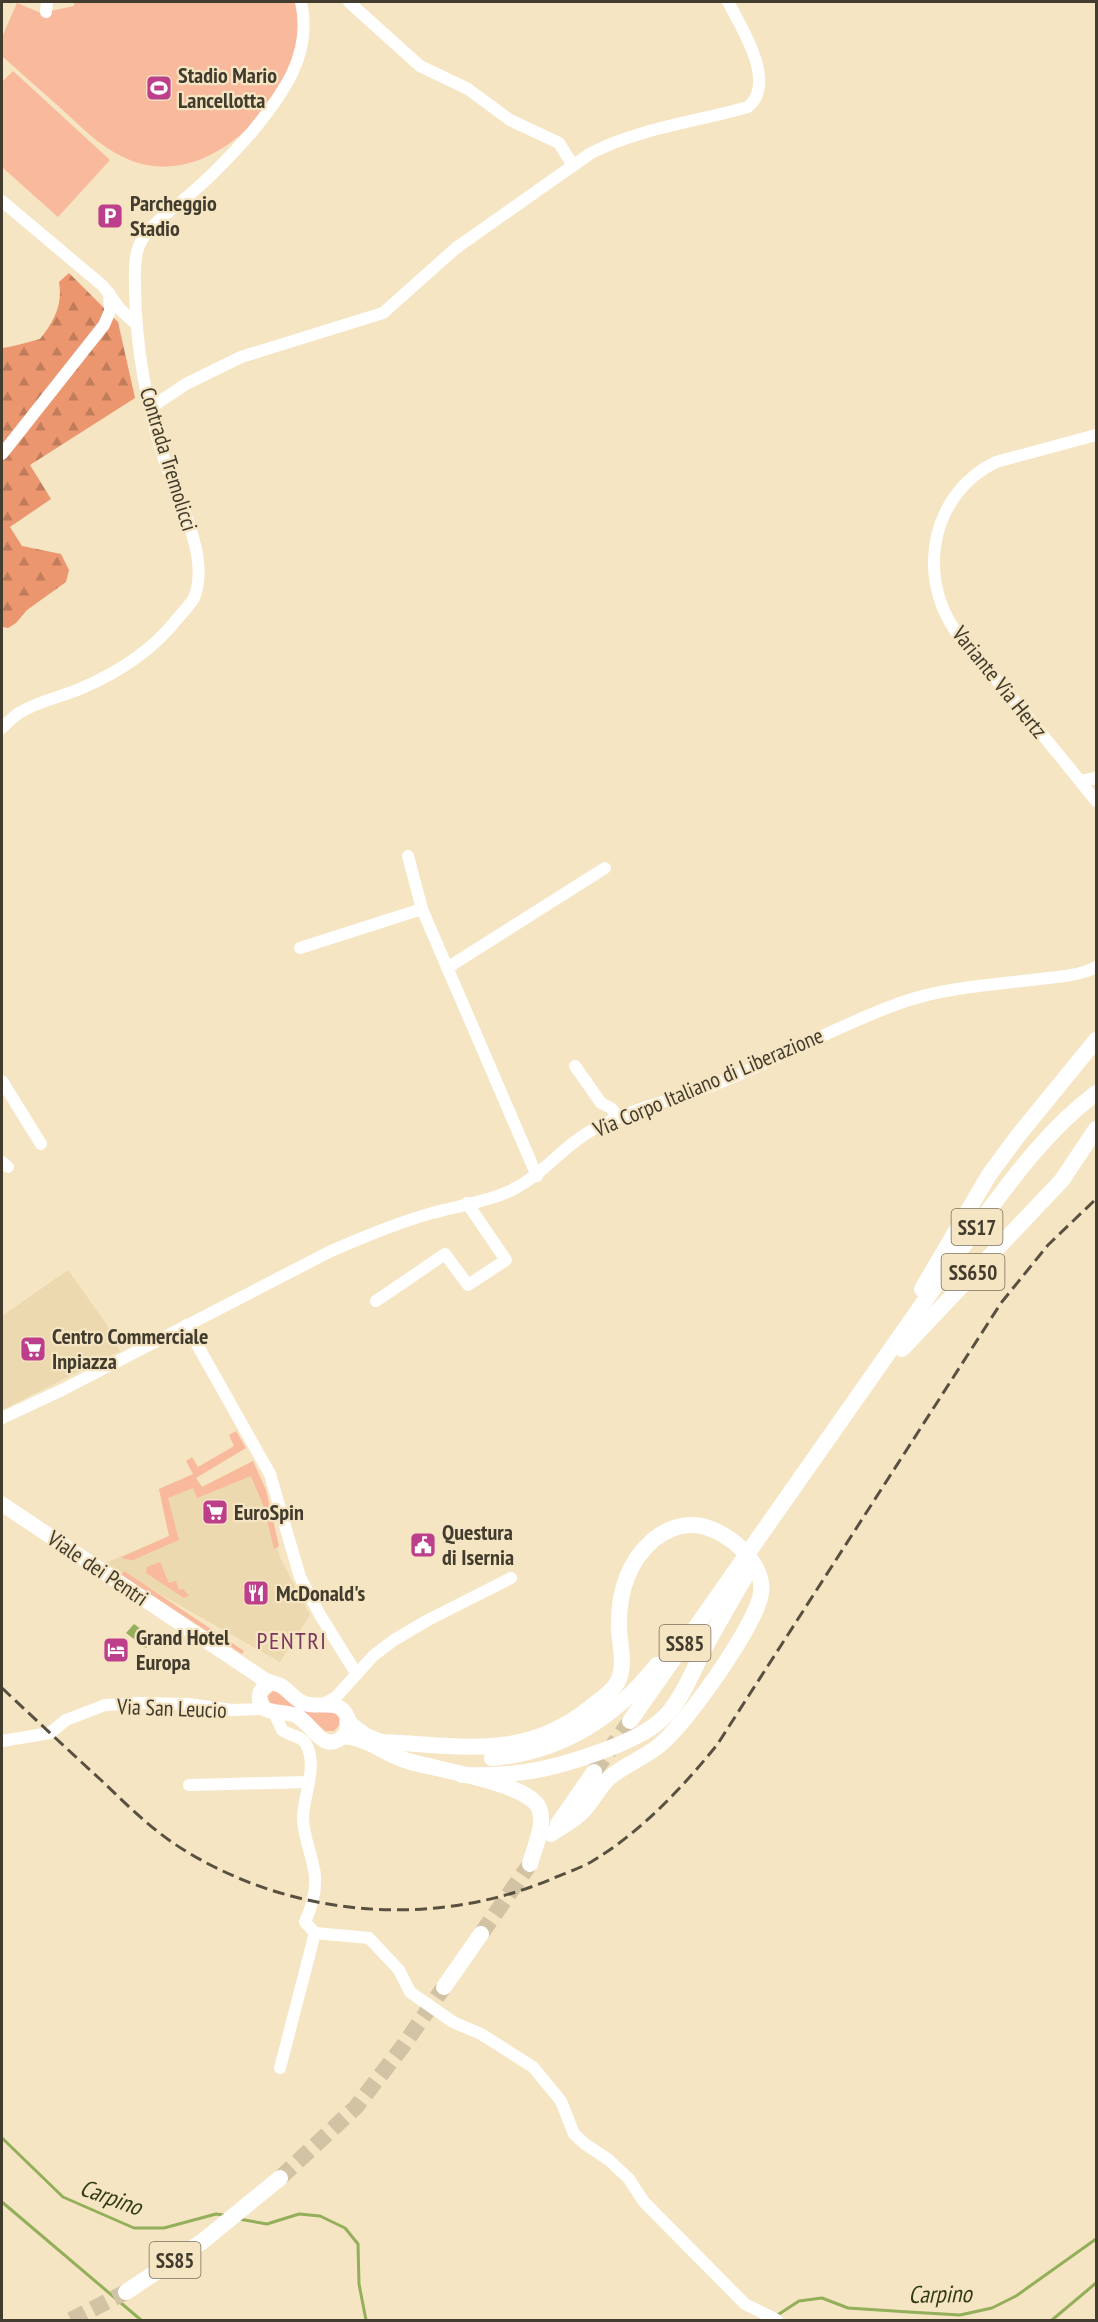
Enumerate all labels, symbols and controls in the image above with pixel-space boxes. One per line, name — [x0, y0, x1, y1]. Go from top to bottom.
place label: Stadio Mario Lancellotta — [178, 61, 277, 114]
sports icon: Stadio Mario Lancellotta — [144, 73, 174, 103]
place label: Parcheggio Stadio — [130, 189, 217, 242]
parking icon: Parcheggio Stadio — [95, 201, 125, 231]
street label: Contrada Tremolicci — [134, 384, 204, 534]
street label: Variante Via Hertz — [946, 619, 1054, 744]
street label: Via Corpo Italiano di Liberazione — [588, 1021, 827, 1144]
road number: SS17 — [952, 1209, 1002, 1245]
road number: SS650 — [942, 1254, 1004, 1290]
place label: Centro Commerciale Inpiazza — [52, 1322, 208, 1375]
supermarket icon: Centro Commerciale Inpiazza — [18, 1334, 48, 1364]
supermarket icon: EuroSpin — [200, 1497, 230, 1527]
place label: EuroSpin — [234, 1498, 304, 1526]
place label: Questura di Isernia — [442, 1518, 514, 1571]
street label: Viale dei Pentri — [41, 1524, 154, 1612]
public building icon: Questura di Isernia — [408, 1530, 438, 1560]
restaurant icon: McDonald's — [241, 1578, 271, 1608]
place label: McDonald's — [276, 1579, 365, 1607]
place label: Grand Hotel Europa — [136, 1623, 230, 1676]
district label: PENTRI — [257, 1625, 327, 1656]
road number: SS85 — [660, 1625, 710, 1661]
hotel icon: Grand Hotel Europa — [101, 1635, 131, 1665]
street label: Via San Leucio — [116, 1692, 227, 1724]
water label: Carpino — [76, 2172, 148, 2223]
road number: SS85 — [150, 2242, 201, 2278]
water label: Carpino — [908, 2278, 974, 2310]

